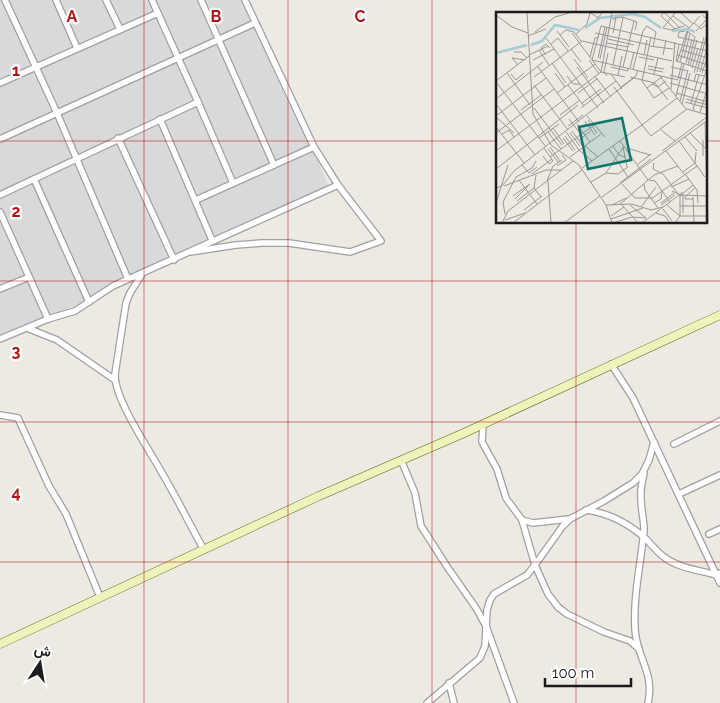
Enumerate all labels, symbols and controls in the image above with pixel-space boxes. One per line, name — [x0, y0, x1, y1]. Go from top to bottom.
text: A — [67, 7, 78, 26]
text: B — [211, 7, 222, 26]
text: C — [355, 7, 366, 26]
inset map — [496, 12, 708, 224]
text: 1 — [12, 61, 20, 80]
text: 2 — [11, 202, 21, 221]
text: 3 — [12, 342, 21, 361]
text: 4 — [11, 483, 21, 502]
north arrow — [15, 638, 65, 688]
text: ش — [33, 641, 53, 661]
scale bar — [545, 656, 631, 688]
text: 100 m — [552, 664, 594, 682]

